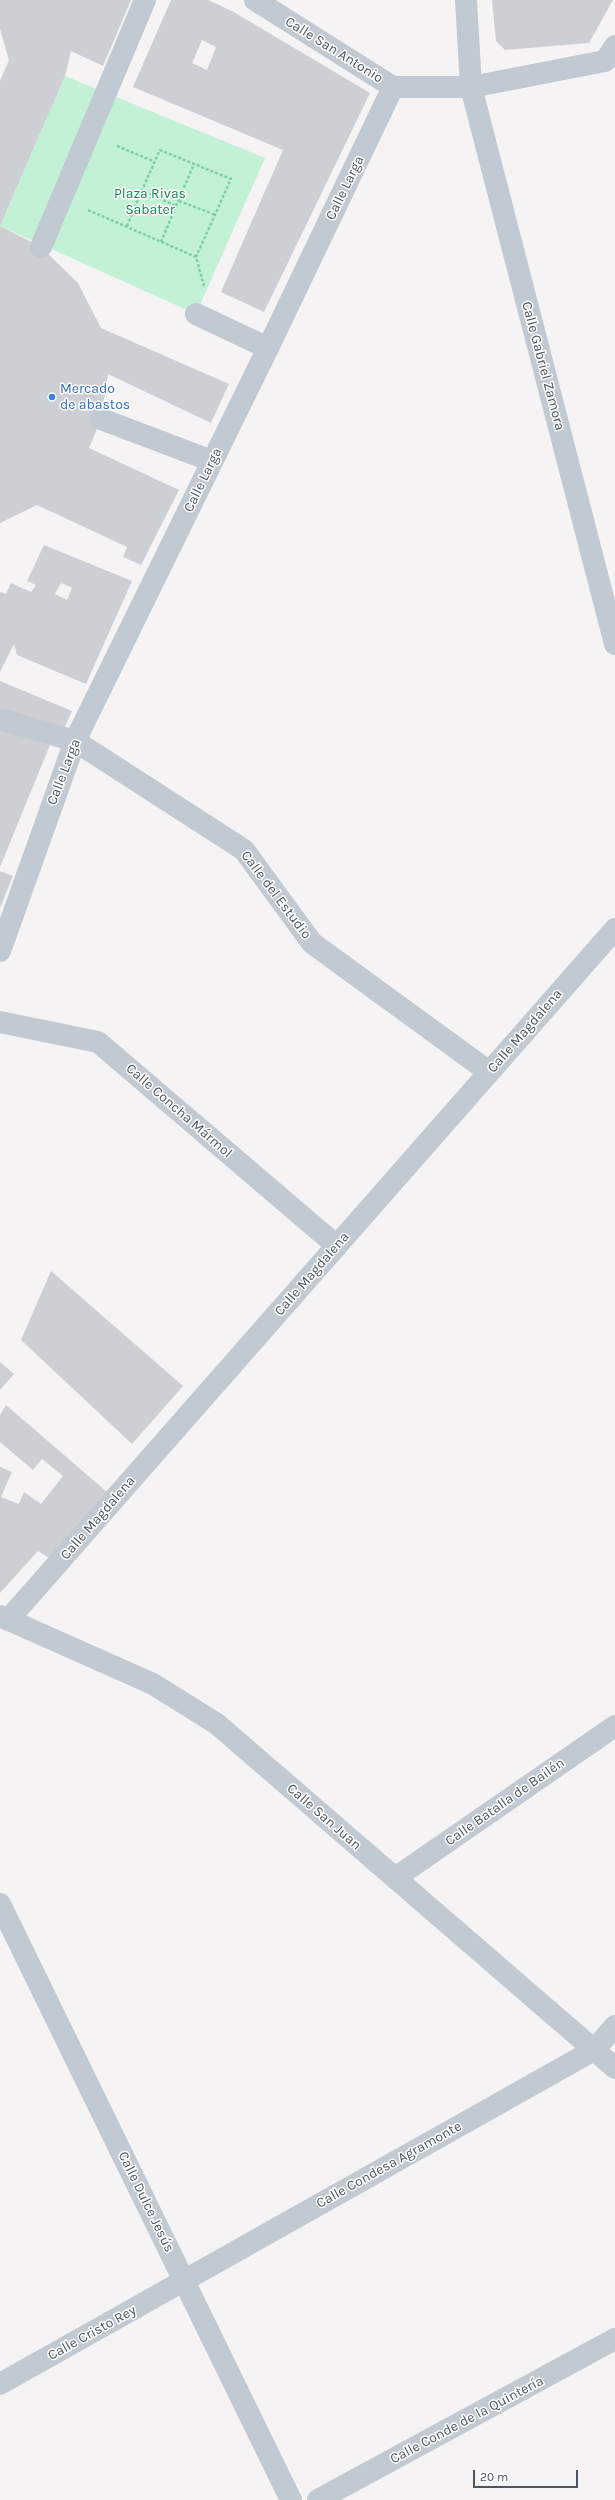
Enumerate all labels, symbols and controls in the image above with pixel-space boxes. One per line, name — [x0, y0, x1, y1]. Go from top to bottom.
street label: Calle San Antonio — [282, 13, 386, 87]
street label: Calle Larga — [322, 153, 368, 223]
park label: Plaza Rivas Sabater — [114, 186, 186, 218]
street label: Calle Gabriel Zamora — [518, 300, 568, 432]
place label: Mercado de abastos — [60, 381, 130, 414]
marker: Mercado de abastos — [47, 392, 57, 402]
street label: Calle Larga — [180, 445, 226, 515]
street label: Calle Larga — [44, 737, 84, 807]
street label: Calle del Estudio — [237, 847, 315, 943]
street label: Calle Magdalena — [484, 986, 566, 1076]
street label: Calle Concha Mármol — [122, 1060, 236, 1162]
street label: Calle Magdalena — [271, 1229, 353, 1319]
street label: Calle Magdalena — [57, 1473, 139, 1563]
street label: Calle Batalla de Bailén — [442, 1754, 568, 1850]
street label: Calle San Juan — [283, 1780, 365, 1854]
street label: Calle Condesa Agramonte — [313, 2118, 465, 2212]
street label: Calle Dulce Jesús — [114, 2149, 178, 2255]
street label: Calle Cristo Rey — [45, 2302, 139, 2364]
street label: Calle Conde de la Quintería — [387, 2372, 547, 2468]
scale bar — [475, 2462, 580, 2488]
text: 20 m — [480, 2470, 508, 2484]

